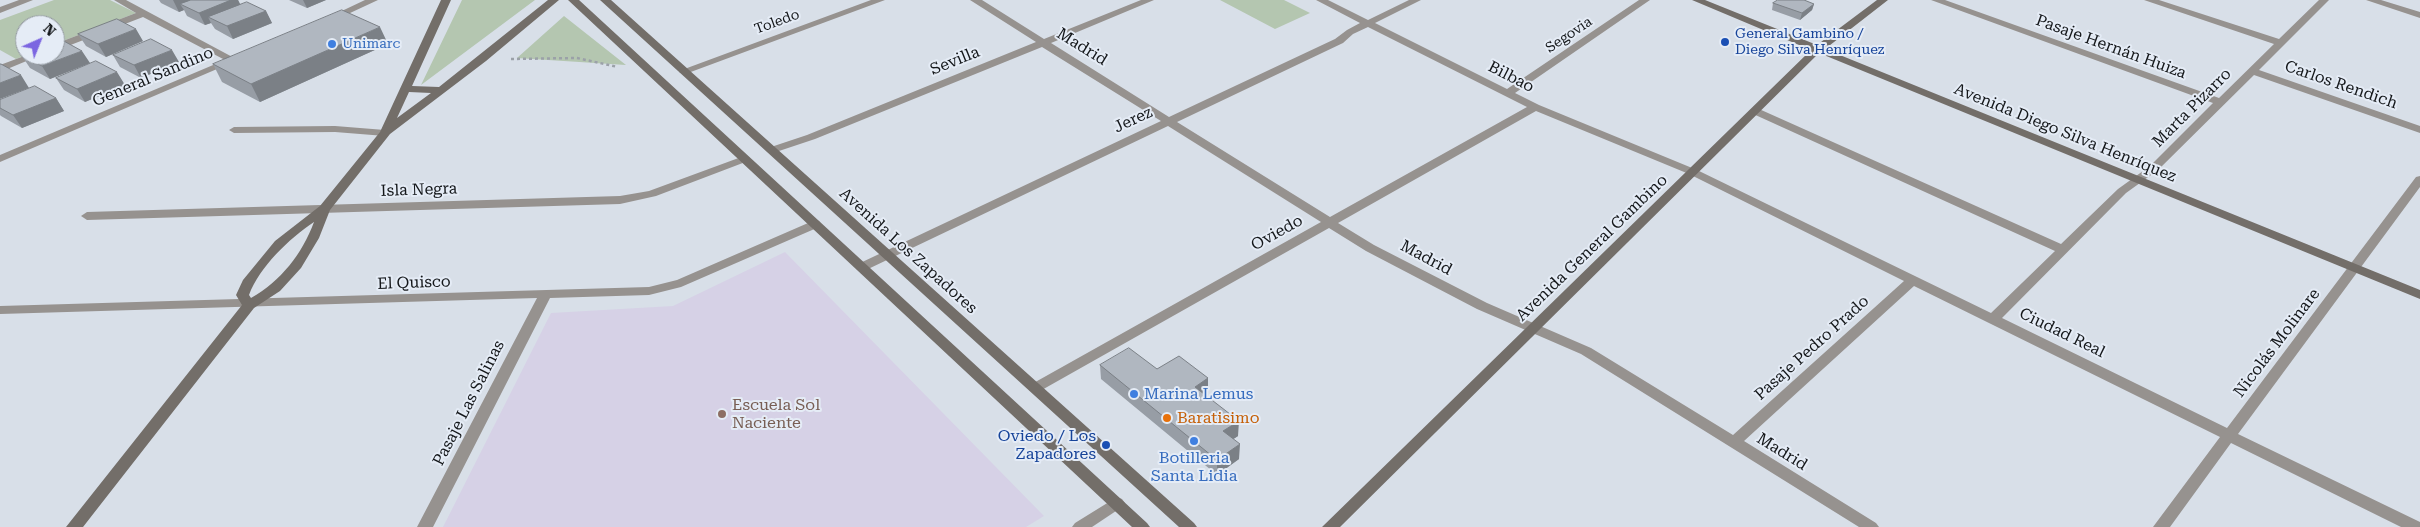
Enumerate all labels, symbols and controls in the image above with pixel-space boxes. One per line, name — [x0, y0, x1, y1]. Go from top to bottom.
street label: Toledo — [752, 6, 802, 38]
street label: Pasaje Hernán Huiza — [2033, 11, 2189, 83]
street label: Segovia — [1542, 13, 1596, 57]
north arrow — [15, 15, 65, 65]
text: N — [40, 20, 59, 39]
street label: Madrid — [1053, 24, 1111, 70]
place label: General Gambino / Diego Silva Henríquez — [1735, 26, 1884, 58]
place label: Unimarc — [342, 36, 400, 52]
marker: General Gambino / Diego Silva Henríquez — [1719, 36, 1731, 48]
marker: Unimarc — [326, 38, 338, 50]
street label: Sevilla — [927, 42, 983, 80]
street label: General Sandino — [90, 43, 216, 111]
street label: Bilbao — [1485, 57, 1537, 97]
street label: Carlos Rendich — [2282, 57, 2400, 113]
street label: Marta Pizarro — [2149, 65, 2235, 151]
street label: Avenida Diego Silva Henríquez — [1951, 80, 2179, 186]
street label: Jerez — [1111, 103, 1155, 137]
street label: Avenida General Gambino — [1512, 171, 1672, 325]
street label: Isla Negra — [380, 179, 458, 201]
street label: Avenida Los Zapadores — [835, 184, 981, 318]
street label: Oviedo — [1248, 211, 1306, 255]
street label: Madrid — [1397, 236, 1455, 280]
street label: El Quisco — [377, 272, 451, 294]
street label: Nicolás Molinare — [2230, 285, 2324, 401]
street label: Pasaje Pedro Prado — [1751, 292, 1873, 404]
street label: Ciudad Real — [2016, 304, 2108, 362]
street label: Pasaje Las Salinas — [429, 337, 509, 469]
place label: Marina Lemus — [1144, 384, 1253, 404]
marker: Marina Lemus — [1128, 388, 1140, 400]
place label: Escuela Sol Naciente — [732, 395, 820, 433]
marker: Escuela Sol Naciente — [716, 408, 728, 420]
place label: Baratisimo — [1177, 408, 1259, 428]
marker: Baratisimo — [1161, 412, 1173, 424]
place label: Oviedo / Los Zapadores — [998, 426, 1096, 464]
street label: Madrid — [1753, 429, 1811, 475]
marker: Botilleria Santa Lidia — [1188, 435, 1200, 447]
marker: Oviedo / Los Zapadores — [1100, 439, 1112, 451]
place label: Botilleria Santa Lidia — [1151, 448, 1237, 486]

